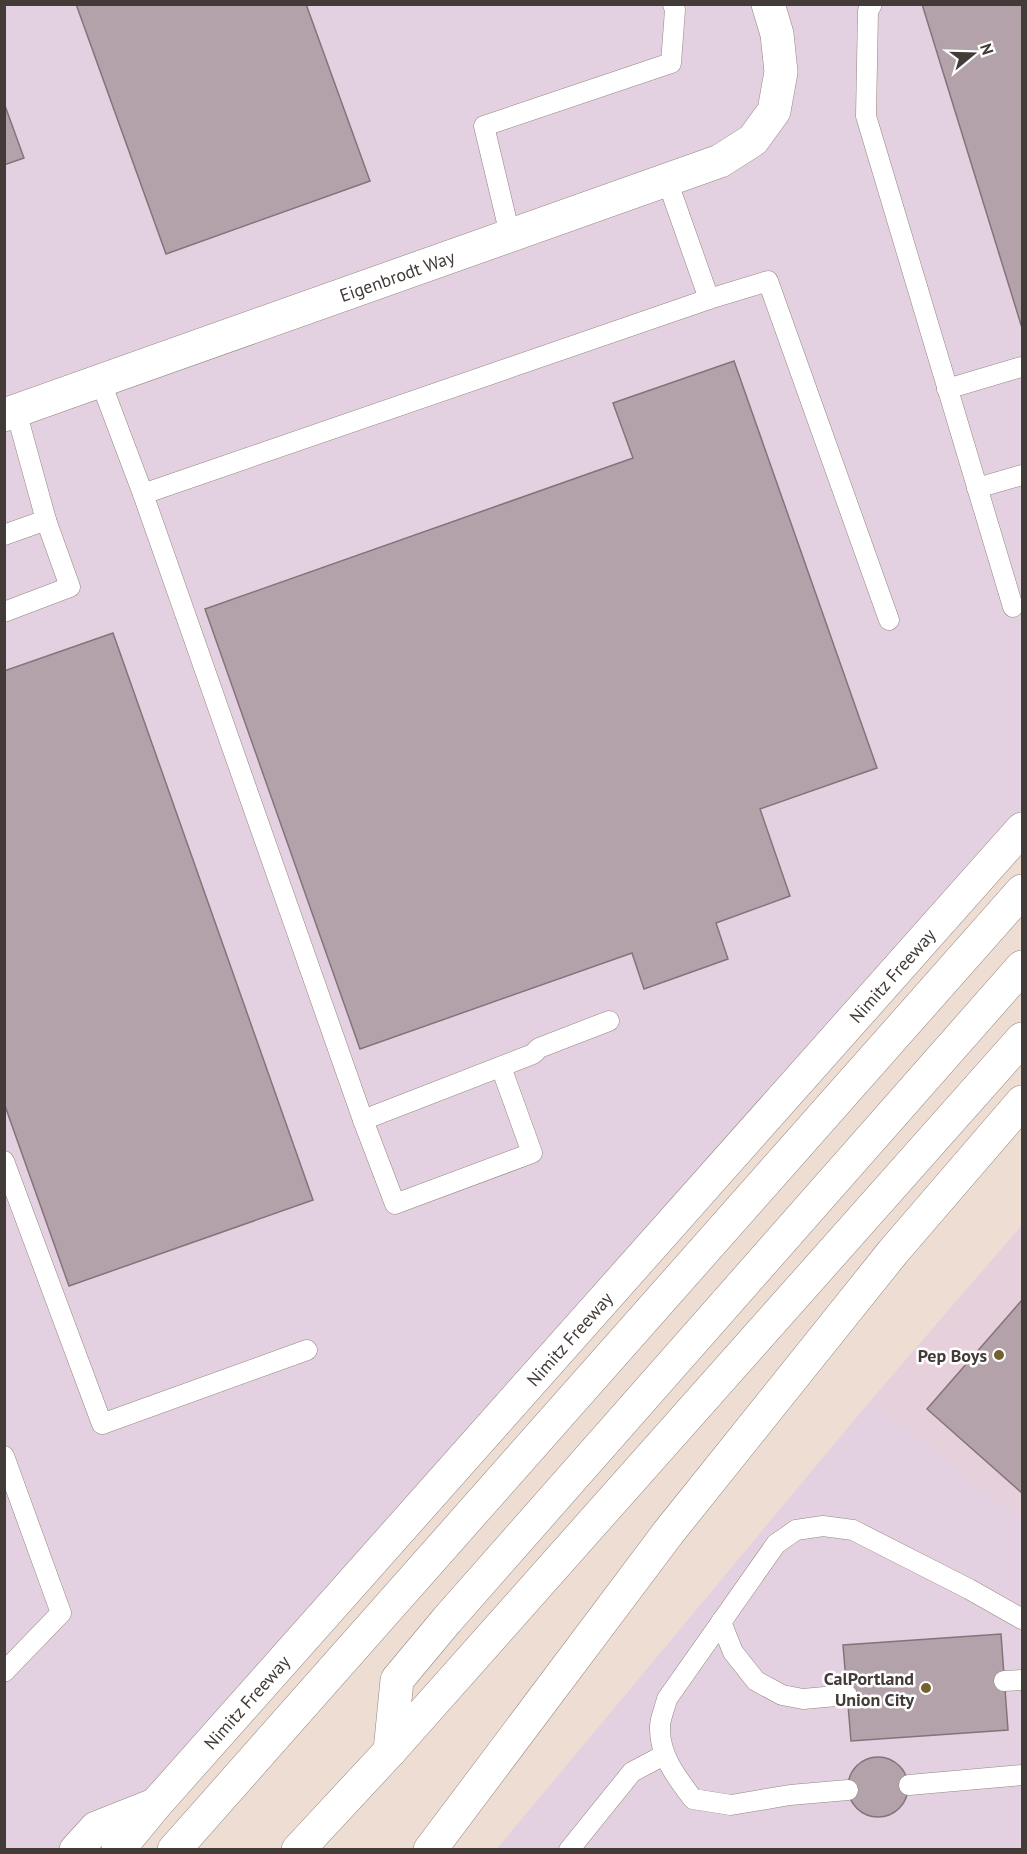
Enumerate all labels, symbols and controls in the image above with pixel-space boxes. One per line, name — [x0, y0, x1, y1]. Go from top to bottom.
north arrow — [943, 24, 1003, 84]
text: N — [976, 41, 998, 57]
street label: Eigenbrodt Way — [336, 244, 458, 307]
street label: Nimitz Freeway — [844, 923, 940, 1027]
street label: Nimitz Freeway — [521, 1286, 618, 1391]
place label: Pep Boys — [918, 1344, 987, 1367]
marker: Pep Boys — [992, 1348, 1006, 1362]
street label: Nimitz Freeway — [199, 1650, 295, 1754]
place label: CalPortland Union City — [824, 1667, 914, 1711]
marker: CalPortland Union City — [919, 1681, 933, 1695]

